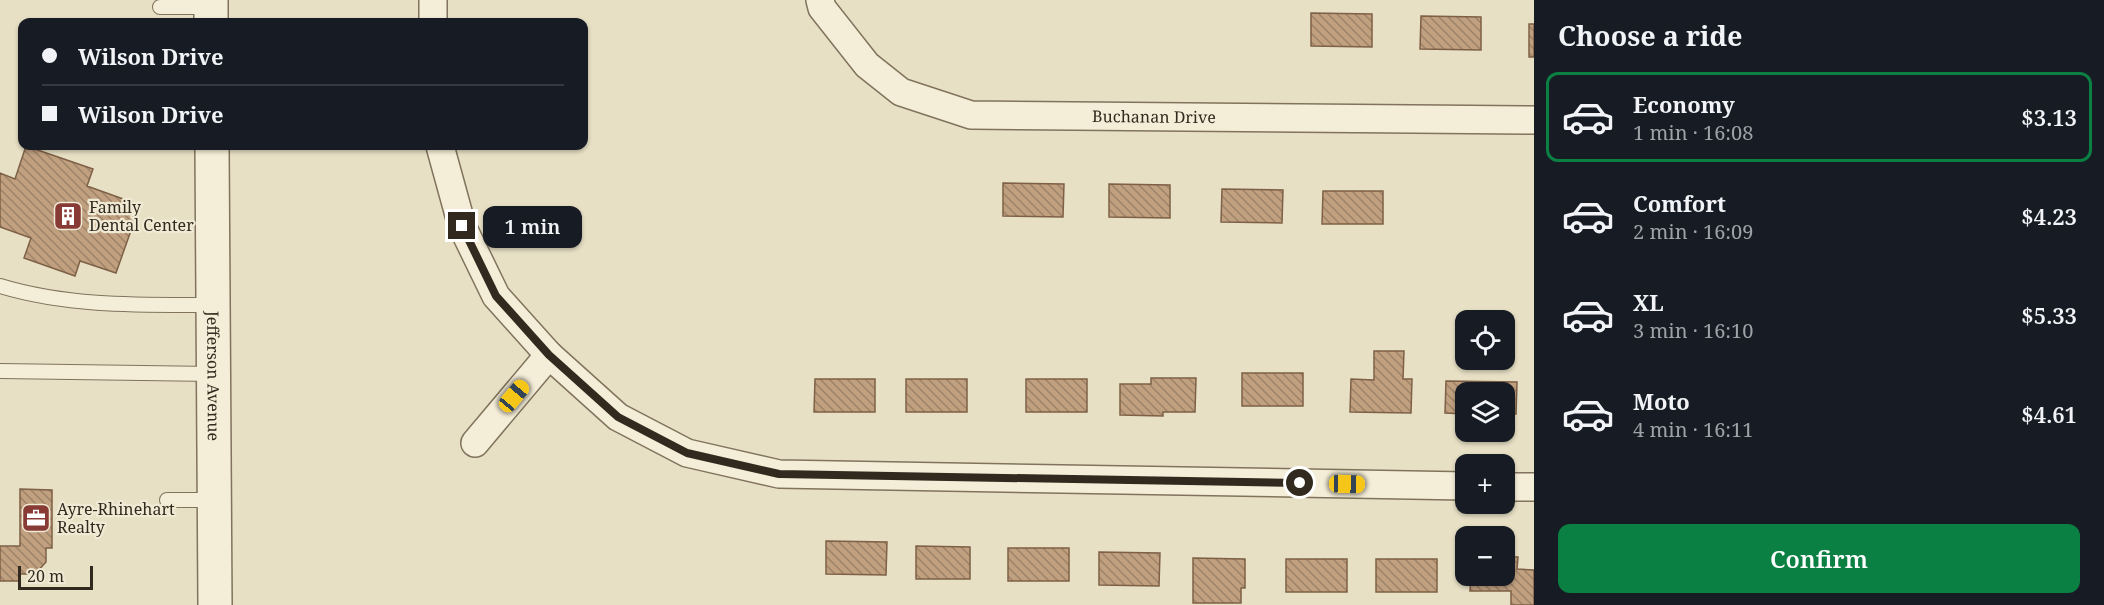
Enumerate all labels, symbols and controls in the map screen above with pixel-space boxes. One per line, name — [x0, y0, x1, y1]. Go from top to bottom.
text: Choose a ride — [1558, 17, 1743, 54]
text: Wilson Drive — [78, 41, 224, 71]
text: Economy — [1633, 89, 1735, 119]
icon: car — [1561, 90, 1615, 144]
text: Wilson Drive — [78, 99, 224, 129]
text: $3.13 — [2021, 102, 2077, 132]
street label: Buchanan Drive — [1092, 105, 1216, 128]
text: 1 min · 16:08 — [1633, 119, 1753, 146]
text: Comfort — [1633, 188, 1726, 218]
icon: car — [1561, 189, 1615, 243]
place label: Family Dental Center — [89, 196, 194, 236]
building icon: Family Dental Center — [52, 200, 84, 232]
text: $4.23 — [2021, 201, 2077, 231]
callout: 1 min — [483, 205, 582, 247]
route end — [448, 212, 475, 239]
text: 1 min — [505, 213, 560, 240]
text: 2 min · 16:09 — [1633, 218, 1753, 245]
text: XL — [1633, 287, 1664, 317]
icon: car — [1561, 288, 1615, 342]
text: $5.33 — [2021, 300, 2077, 330]
street label: Jefferson Avenue — [202, 310, 225, 441]
map controls — [1455, 310, 1515, 586]
button: locate — [1455, 310, 1515, 370]
text: 3 min · 16:10 — [1633, 317, 1753, 344]
car — [496, 376, 532, 416]
button: layers — [1455, 382, 1515, 442]
text: Moto — [1633, 386, 1690, 416]
icon: car — [1561, 387, 1615, 441]
text: $4.61 — [2021, 399, 2077, 429]
text: 4 min · 16:11 — [1633, 416, 1753, 443]
button: + — [1455, 454, 1515, 514]
route start — [1286, 469, 1313, 496]
car — [1329, 475, 1365, 493]
place label: Ayre-Rhinehart Realty — [57, 498, 175, 538]
office icon: Ayre-Rhinehart Realty — [20, 502, 52, 534]
button: Confirm — [1558, 524, 2080, 593]
button: − — [1455, 526, 1515, 586]
scale bar — [18, 563, 93, 590]
text: 20 m — [27, 565, 64, 587]

